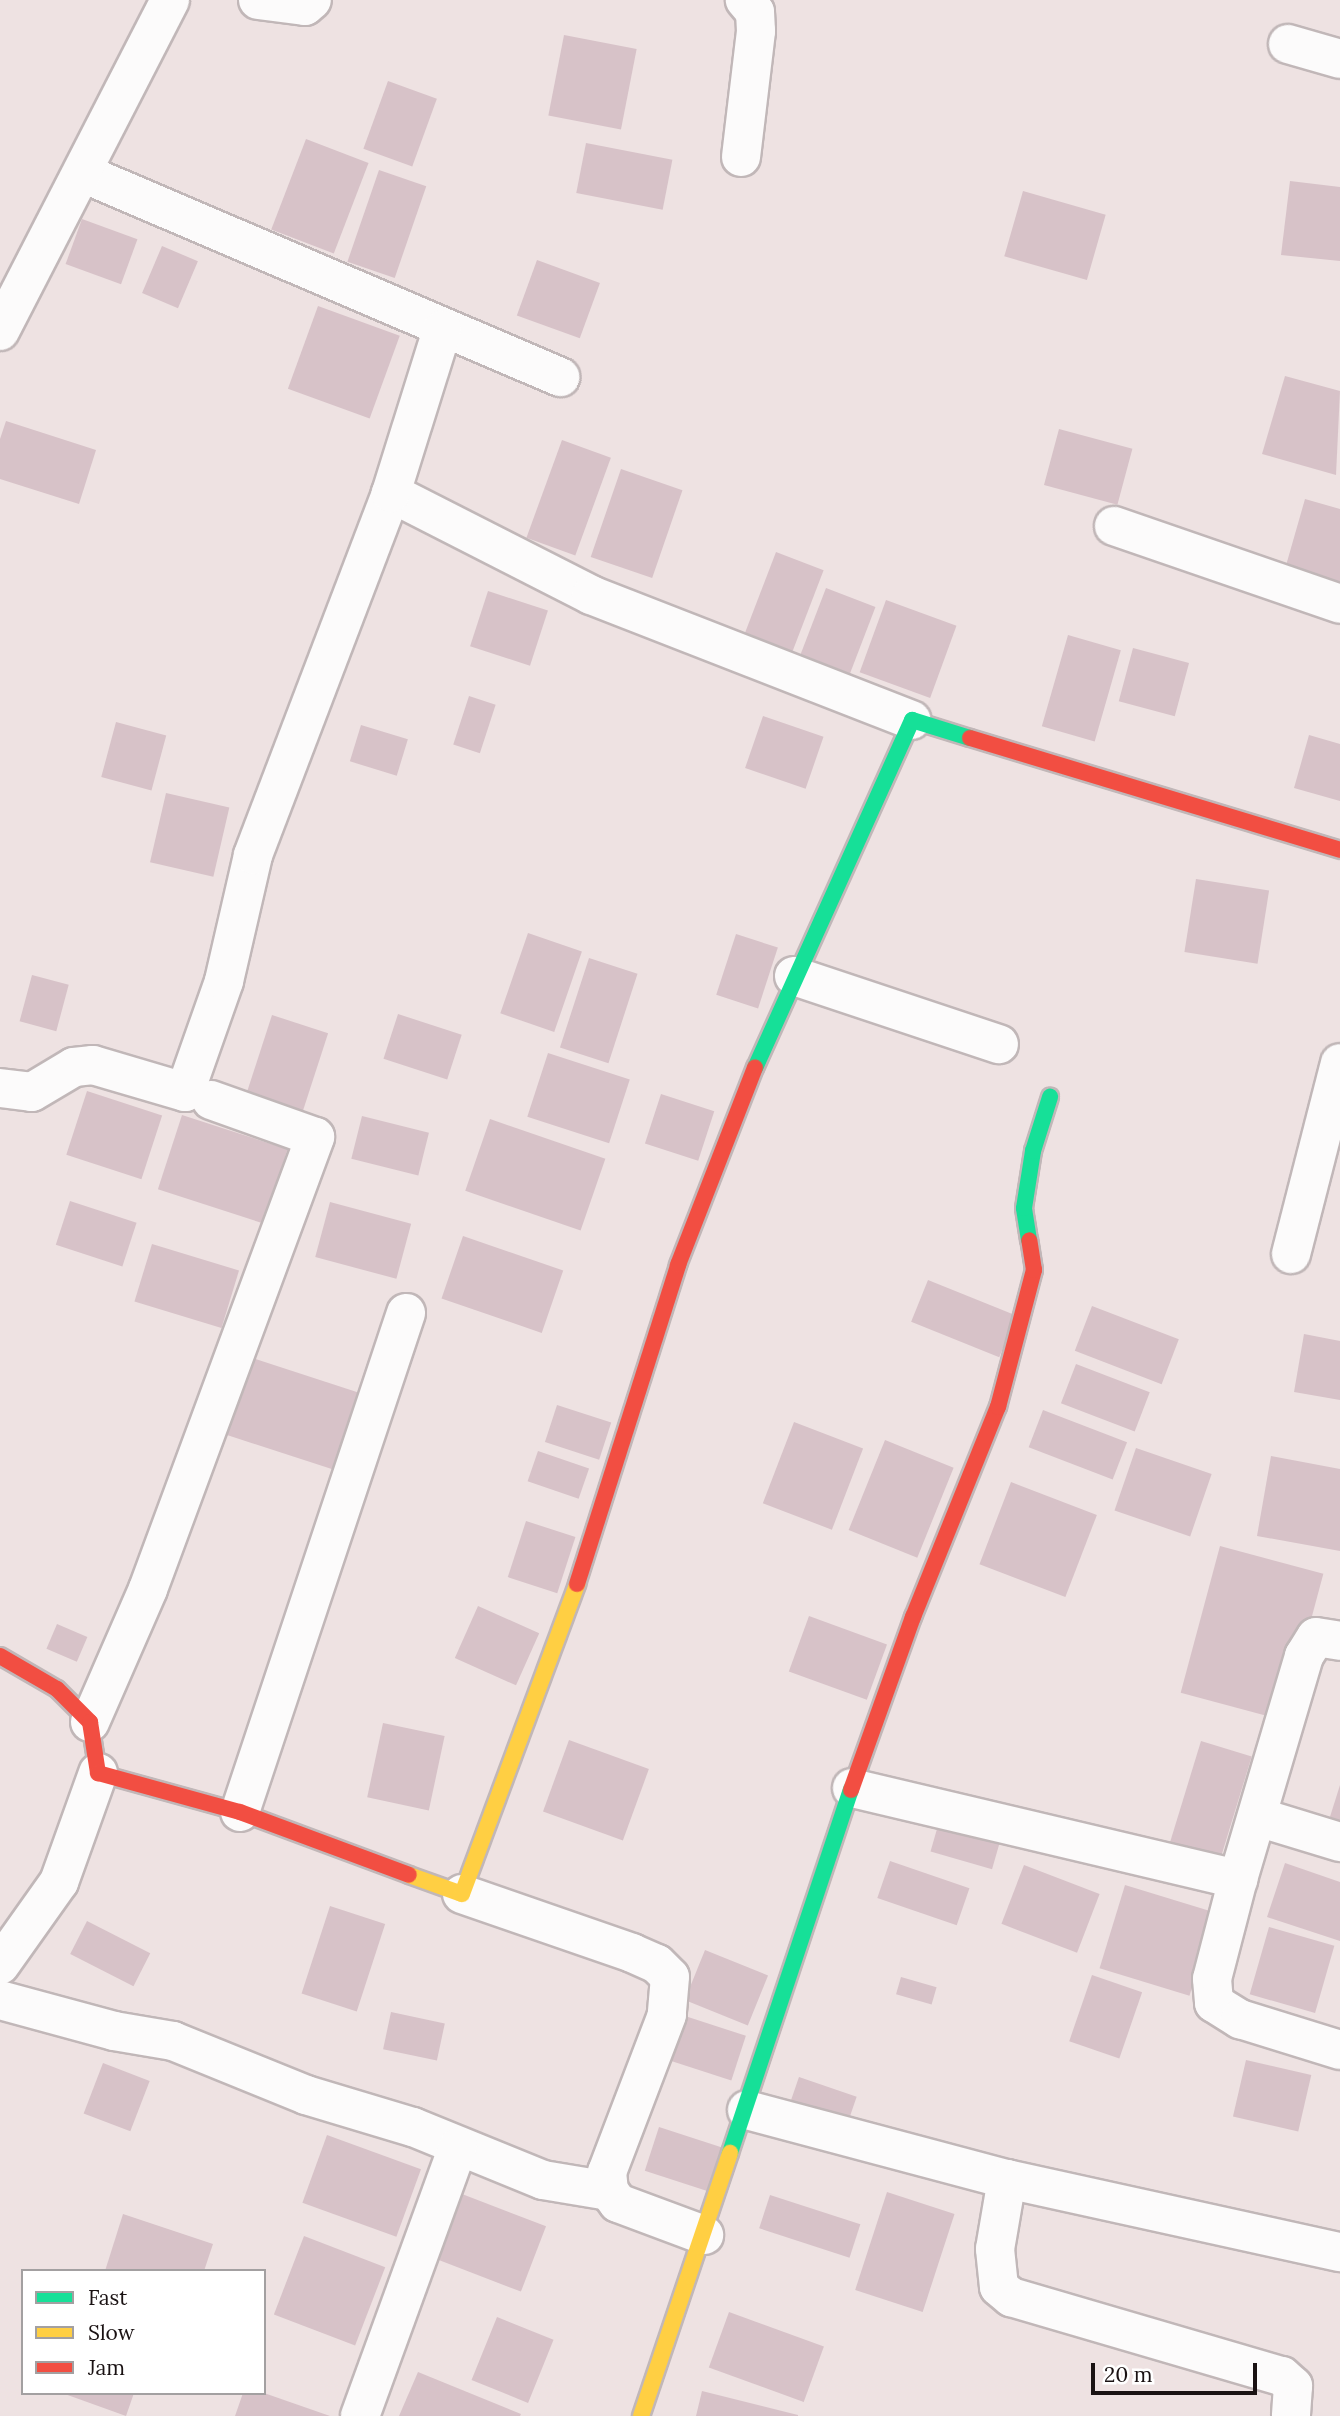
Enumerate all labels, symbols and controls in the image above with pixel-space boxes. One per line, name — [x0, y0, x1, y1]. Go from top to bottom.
legend — [21, 2269, 266, 2395]
text: Fast — [88, 2284, 127, 2311]
text: Slow — [88, 2319, 135, 2346]
scale bar — [1095, 2350, 1261, 2394]
text: Jam — [88, 2354, 125, 2381]
text: 20 m — [1104, 2361, 1153, 2388]

